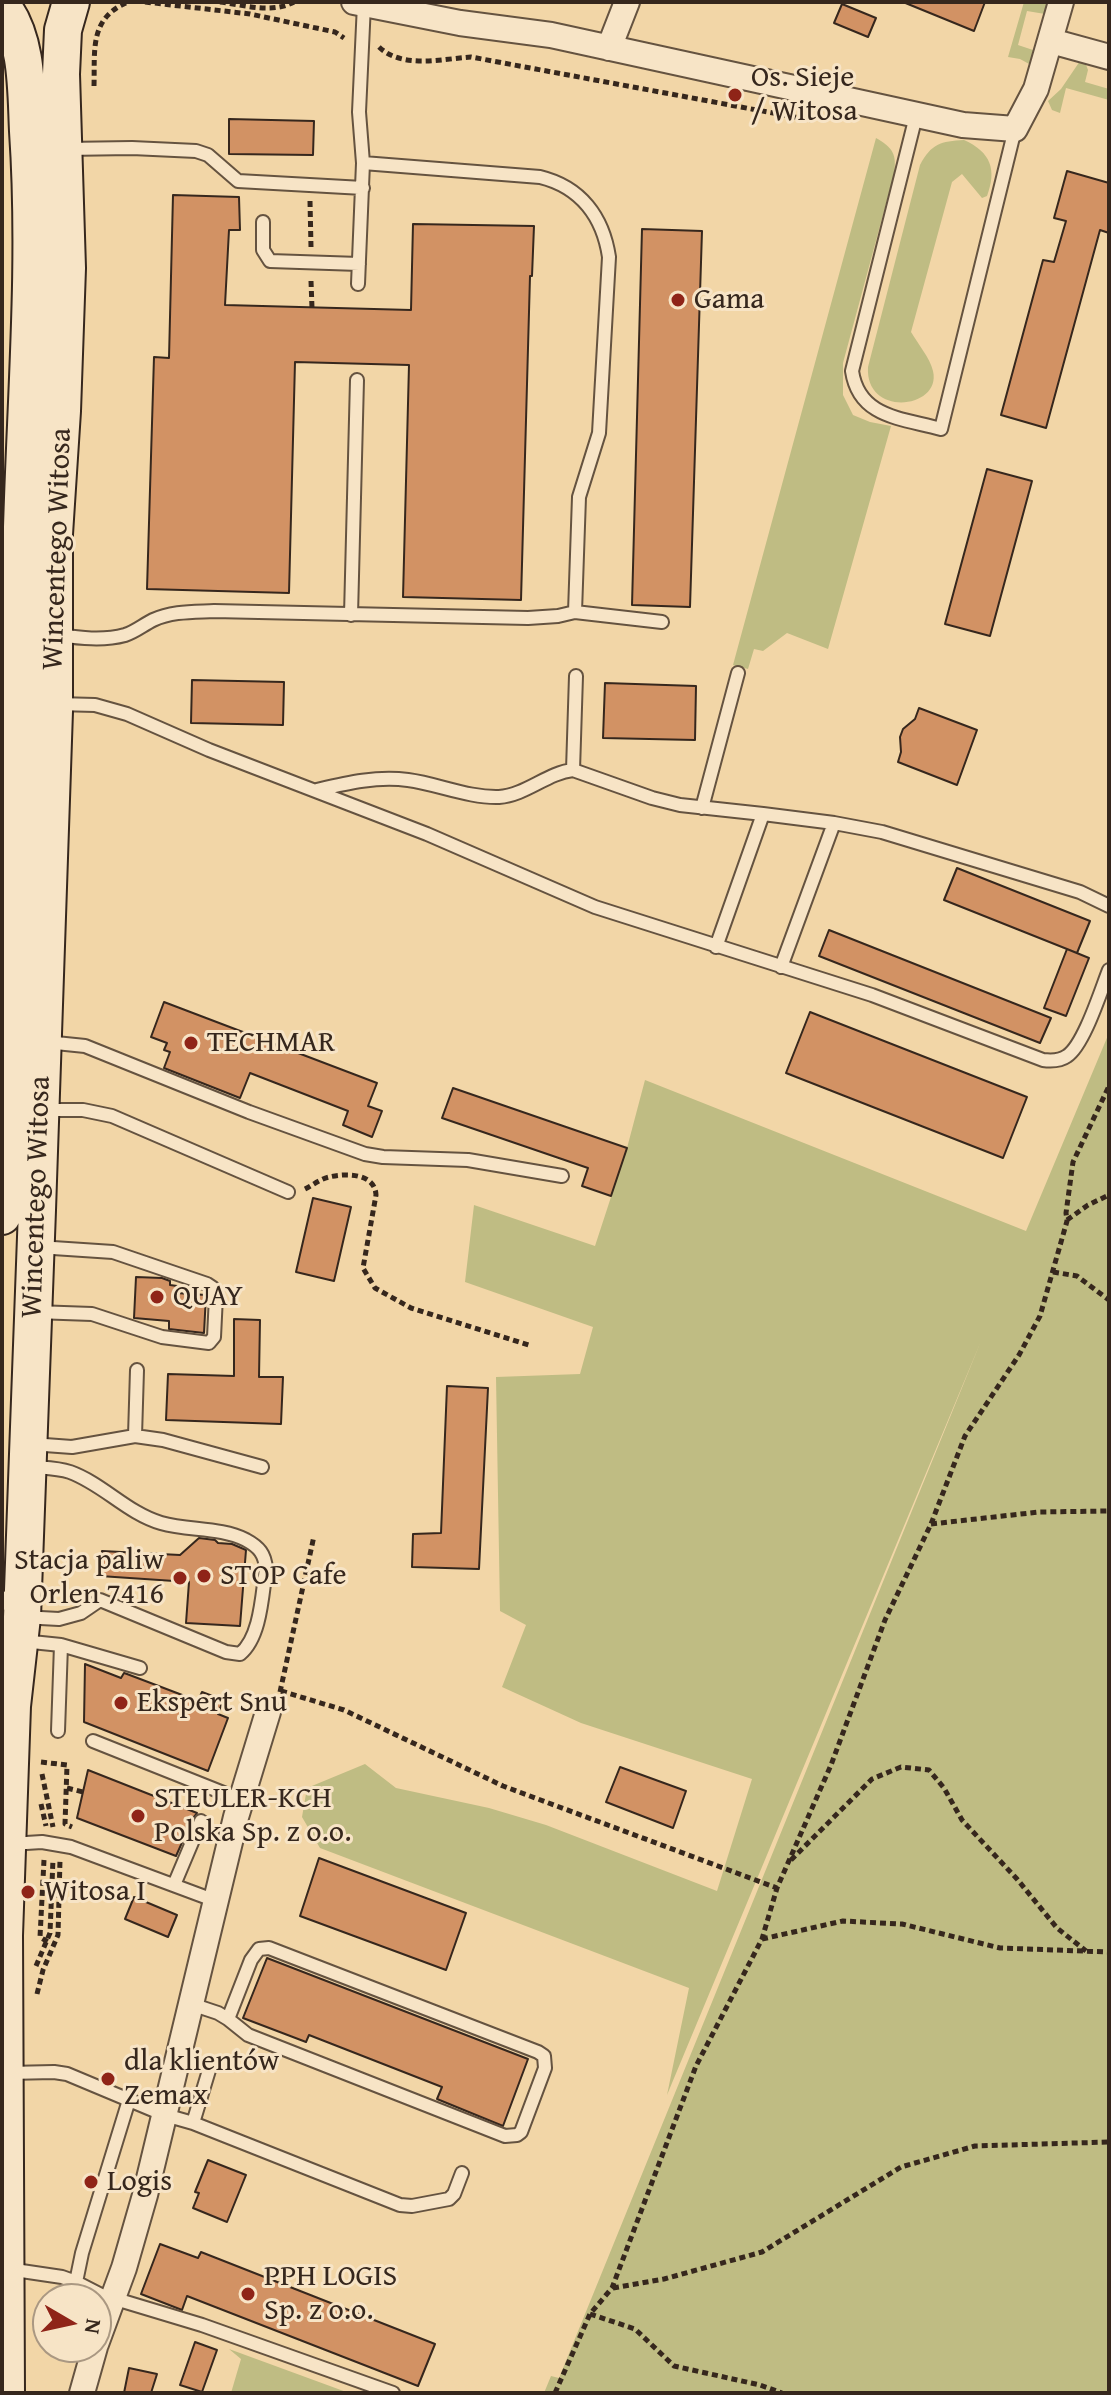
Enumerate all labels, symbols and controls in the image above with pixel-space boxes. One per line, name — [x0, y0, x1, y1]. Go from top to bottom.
place label: Os. Sieje / Witosa — [751, 60, 858, 130]
marker: Os. Sieje / Witosa — [726, 86, 744, 104]
place label: Gama — [694, 282, 765, 318]
marker: Gama — [669, 291, 687, 309]
street label: Wincentego Witosa — [36, 427, 80, 671]
place label: TECHMAR — [207, 1025, 335, 1061]
marker: TECHMAR — [182, 1034, 200, 1052]
street label: Wincentego Witosa — [15, 1075, 59, 1319]
place label: QUAY — [173, 1279, 243, 1315]
marker: QUAY — [148, 1288, 166, 1306]
place label: Stacja paliw Orlen 7416 — [14, 1543, 164, 1614]
place label: STOP Cafe — [220, 1558, 347, 1594]
marker: STOP Cafe — [195, 1567, 213, 1585]
marker: Stacja paliw Orlen 7416 — [171, 1569, 189, 1587]
place label: Ekspert Snu — [137, 1685, 287, 1721]
marker: Ekspert Snu — [112, 1694, 130, 1712]
place label: STEULER-KCH Polska Sp. z o.o. — [154, 1781, 351, 1852]
marker: STEULER-KCH Polska Sp. z o.o. — [129, 1807, 147, 1825]
place label: Witosa I — [44, 1874, 146, 1910]
marker: Witosa I — [19, 1883, 37, 1901]
place label: dla klientów Zemax — [124, 2044, 279, 2114]
marker: dla klientów Zemax — [99, 2070, 117, 2088]
place label: Logis — [107, 2164, 172, 2200]
marker: Logis — [82, 2173, 100, 2191]
place label: PPH LOGIS Sp. z o.o. — [264, 2259, 397, 2330]
north arrow — [32, 2283, 112, 2363]
marker: PPH LOGIS Sp. z o.o. — [239, 2285, 257, 2303]
text: N — [77, 2317, 111, 2336]

